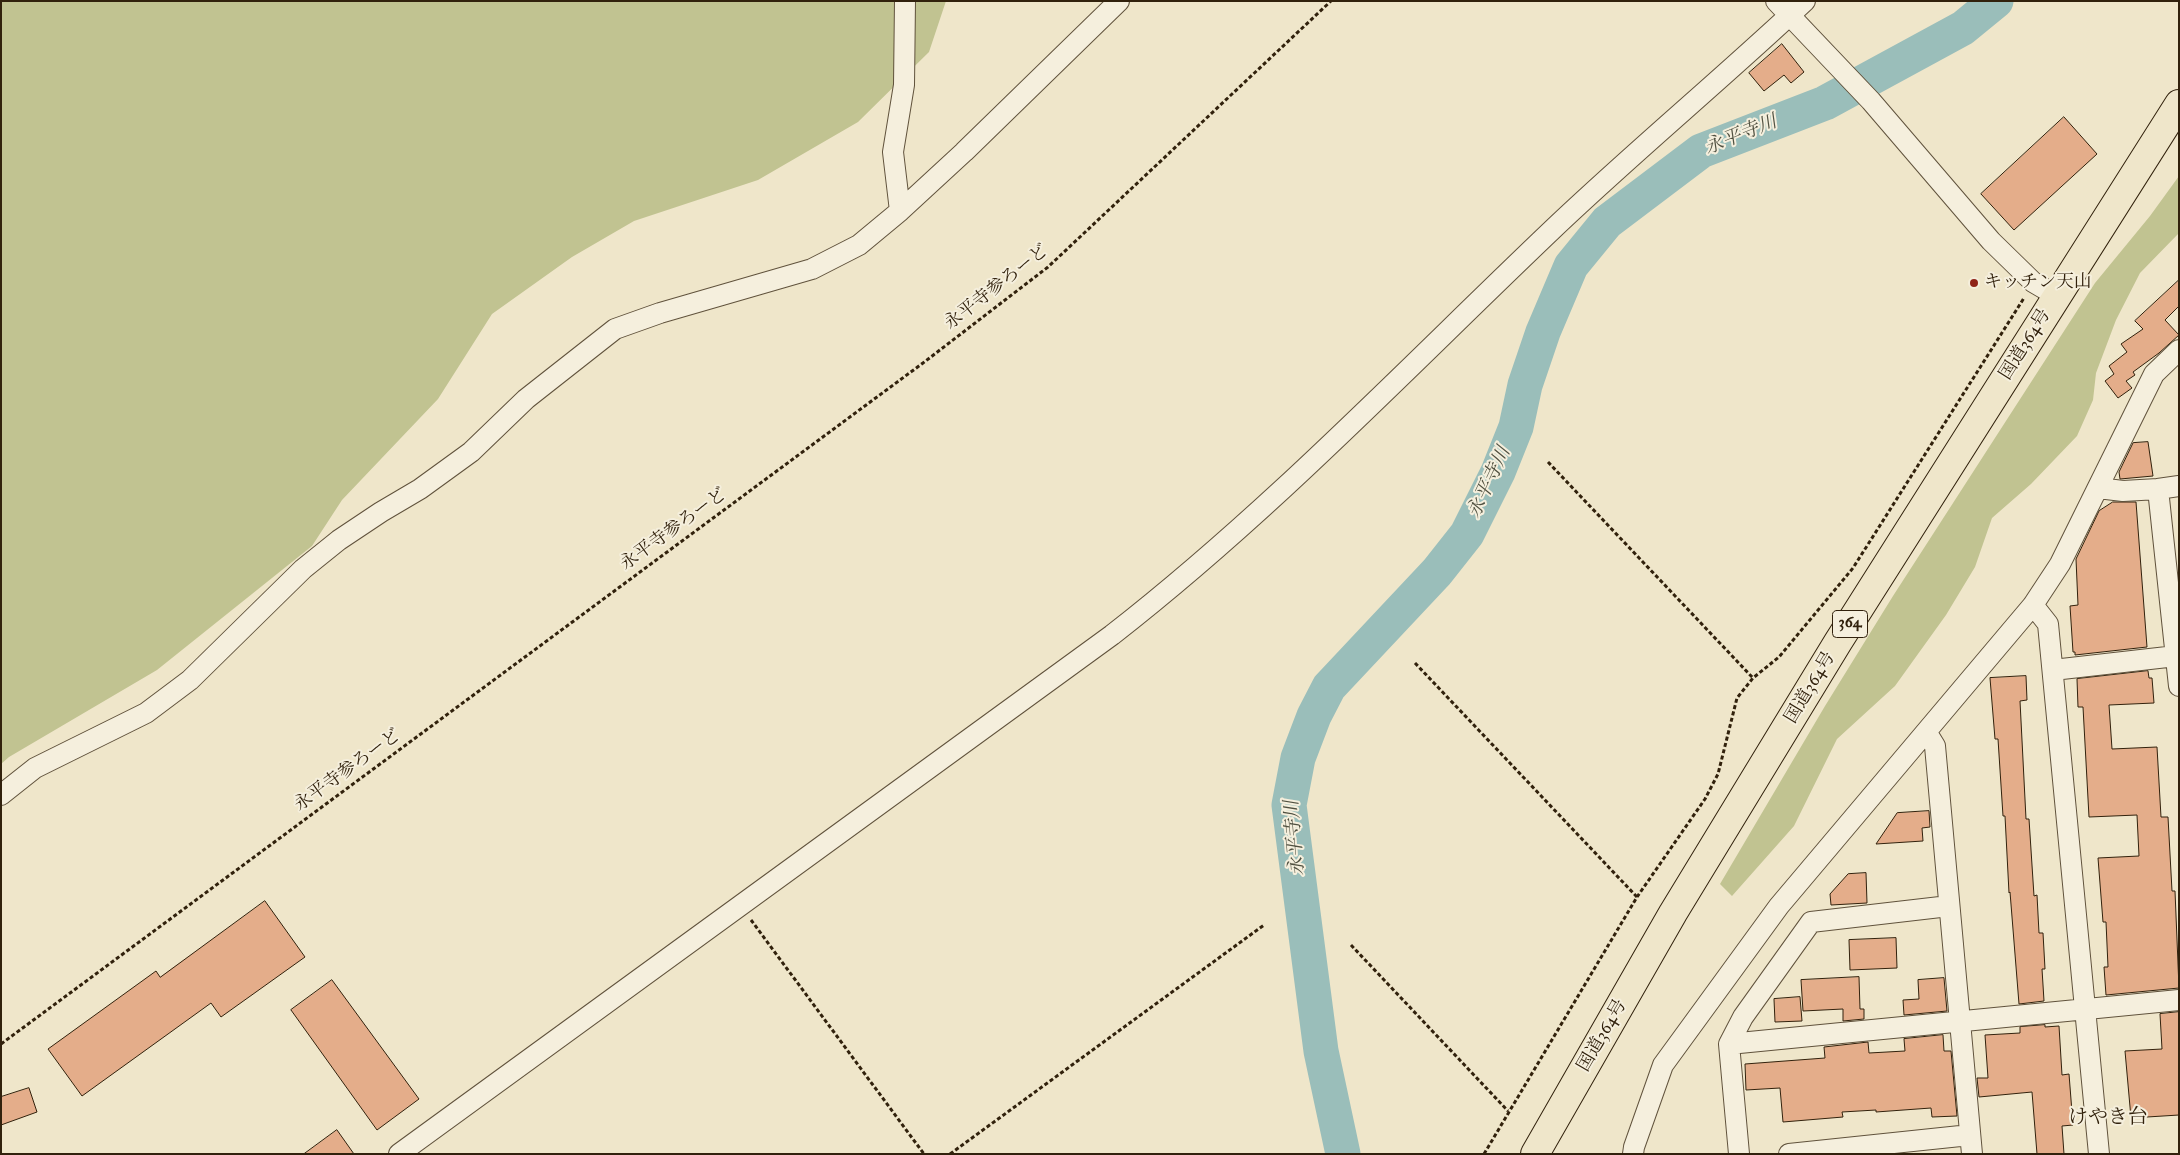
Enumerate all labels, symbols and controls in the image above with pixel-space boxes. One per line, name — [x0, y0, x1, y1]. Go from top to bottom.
water label: 永平寺川 — [1701, 111, 1781, 161]
street label: 永平寺参ろーど — [941, 241, 1053, 335]
place label: キッチン天山 — [1984, 272, 2092, 294]
marker: キッチン天山 — [1968, 277, 1980, 289]
street label: 国道364号 — [1996, 305, 2056, 385]
water label: 永平寺川 — [1464, 444, 1516, 522]
street label: 永平寺参ろーど — [617, 484, 731, 576]
road number: 364 — [1832, 610, 1868, 638]
street label: 国道364号 — [1781, 648, 1841, 728]
street label: 永平寺参ろーど — [291, 725, 405, 817]
water label: 永平寺川 — [1281, 799, 1311, 877]
street label: 国道364号 — [1574, 996, 1632, 1076]
district label: けやき台 — [2068, 1107, 2148, 1131]

